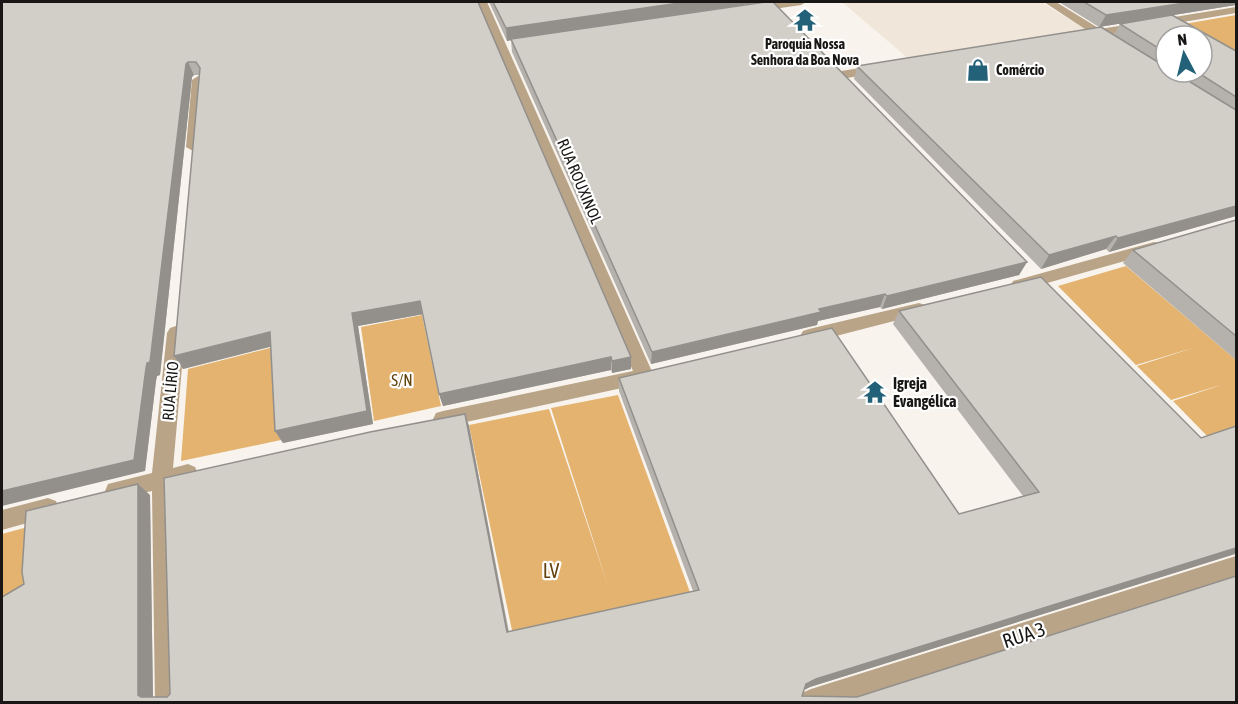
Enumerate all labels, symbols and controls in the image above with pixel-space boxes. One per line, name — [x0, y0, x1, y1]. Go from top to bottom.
temple icon: Paroquia Nossa Senhora da Boa Nova — [792, 7, 818, 33]
north arrow — [1154, 24, 1214, 84]
text: N — [1176, 30, 1188, 49]
place label: Paroquia Nossa Senhora da Boa Nova — [751, 36, 860, 68]
shop icon: Comércio — [965, 57, 991, 83]
place label: Comércio — [996, 62, 1045, 78]
street label: RUA ROUXINOL — [554, 136, 606, 227]
street label: RUA LÍRIO — [158, 361, 182, 421]
park label: S/N — [391, 371, 413, 389]
place label: Igreja Evangélica — [893, 374, 957, 410]
temple icon: Igreja Evangélica — [862, 379, 888, 405]
park label: LV — [543, 559, 559, 582]
street label: RUA 3 — [999, 617, 1048, 652]

